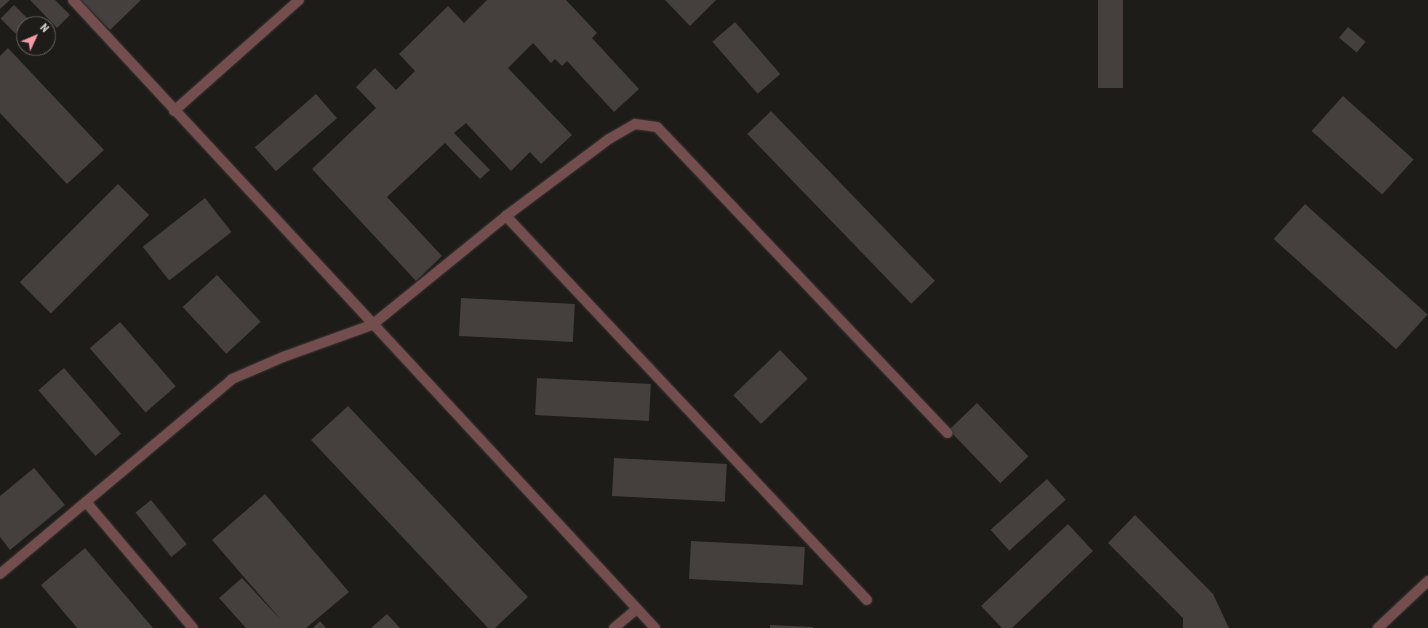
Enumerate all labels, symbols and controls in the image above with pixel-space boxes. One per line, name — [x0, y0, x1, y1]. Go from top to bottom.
north arrow — [16, 16, 56, 56]
text: N — [37, 21, 51, 35]

